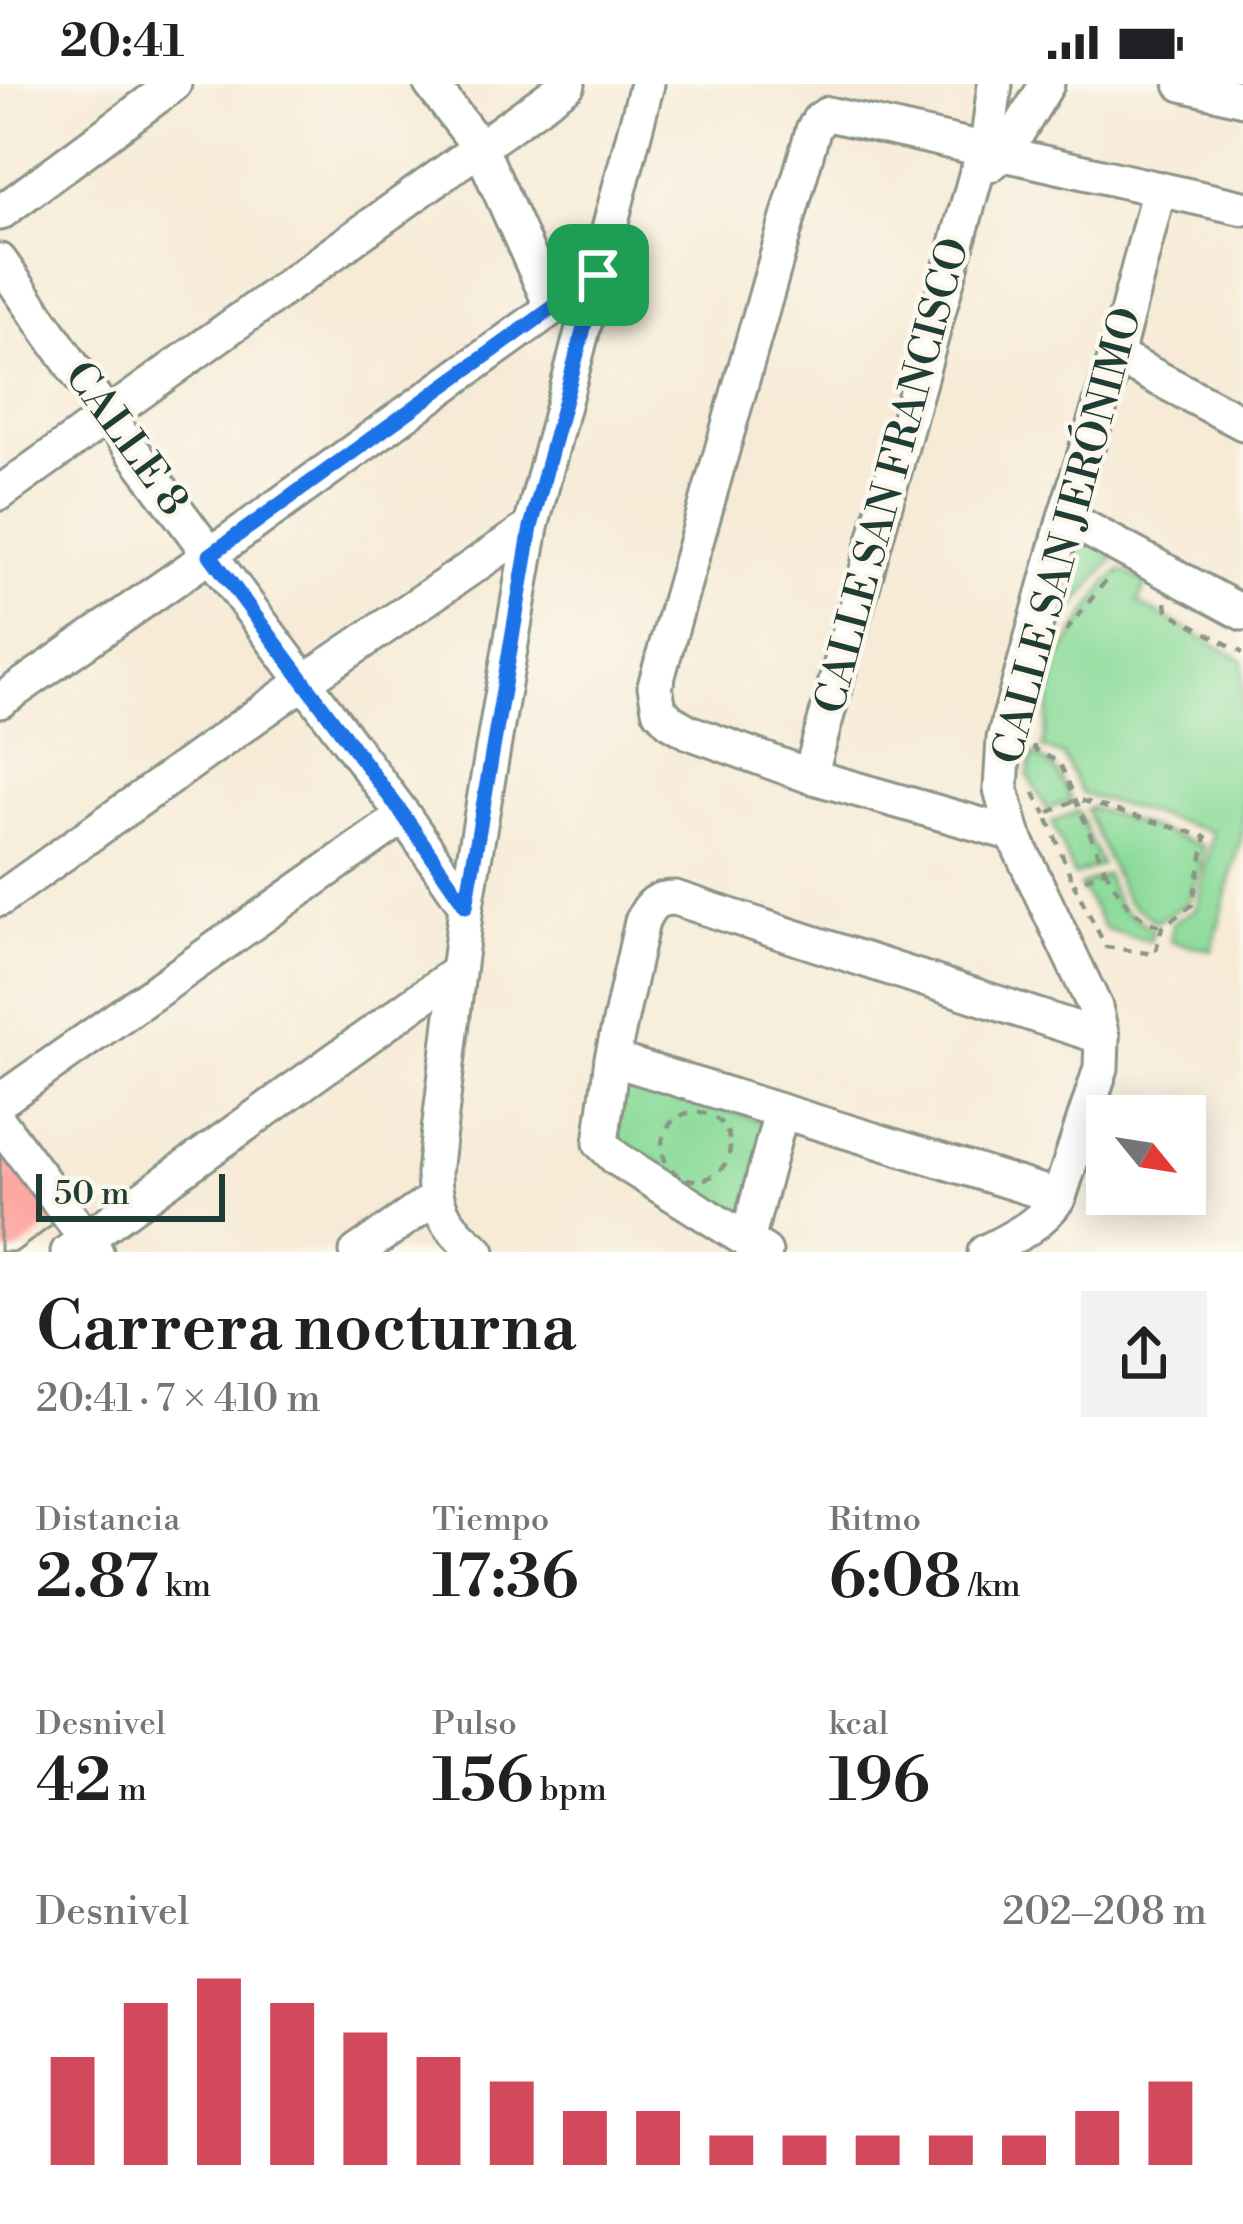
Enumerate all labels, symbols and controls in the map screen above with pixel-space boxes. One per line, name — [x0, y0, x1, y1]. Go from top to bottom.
text: 20:41 — [60, 14, 184, 71]
pin — [547, 224, 649, 326]
street label: CALLE SAN FRANCISCO — [804, 232, 982, 720]
icon: arrive — [565, 242, 631, 308]
street label: CALLE SAN JERÓNIMO — [979, 301, 1155, 770]
street label: CALLE 8 — [52, 351, 200, 527]
north arrow — [1086, 1095, 1206, 1215]
map controls — [1086, 1095, 1206, 1215]
scale bar — [36, 1168, 225, 1221]
text: 50 m — [54, 1174, 130, 1215]
text: Carrera nocturna — [36, 1288, 576, 1371]
button: share — [1081, 1291, 1207, 1417]
text: 20:41 · 7 × 410 m — [36, 1375, 321, 1424]
text: Distancia — [36, 1500, 180, 1541]
text: Tiempo — [432, 1500, 549, 1541]
text: Ritmo — [829, 1500, 921, 1541]
text: 2.87 — [36, 1541, 158, 1616]
text: 17:36 — [432, 1541, 579, 1616]
text: 6:08 — [829, 1541, 962, 1616]
text: km — [158, 1566, 211, 1607]
text: /km — [962, 1566, 1021, 1607]
text: Desnivel — [36, 1704, 166, 1745]
text: Pulso — [432, 1704, 517, 1745]
text: kcal — [829, 1704, 889, 1745]
text: 42 — [36, 1745, 111, 1820]
text: 156 — [432, 1745, 533, 1820]
text: 196 — [829, 1745, 930, 1820]
text: m — [111, 1770, 147, 1811]
text: bpm — [533, 1770, 607, 1811]
text: Desnivel — [36, 1888, 189, 1937]
text: 202–208 m — [1002, 1888, 1207, 1937]

